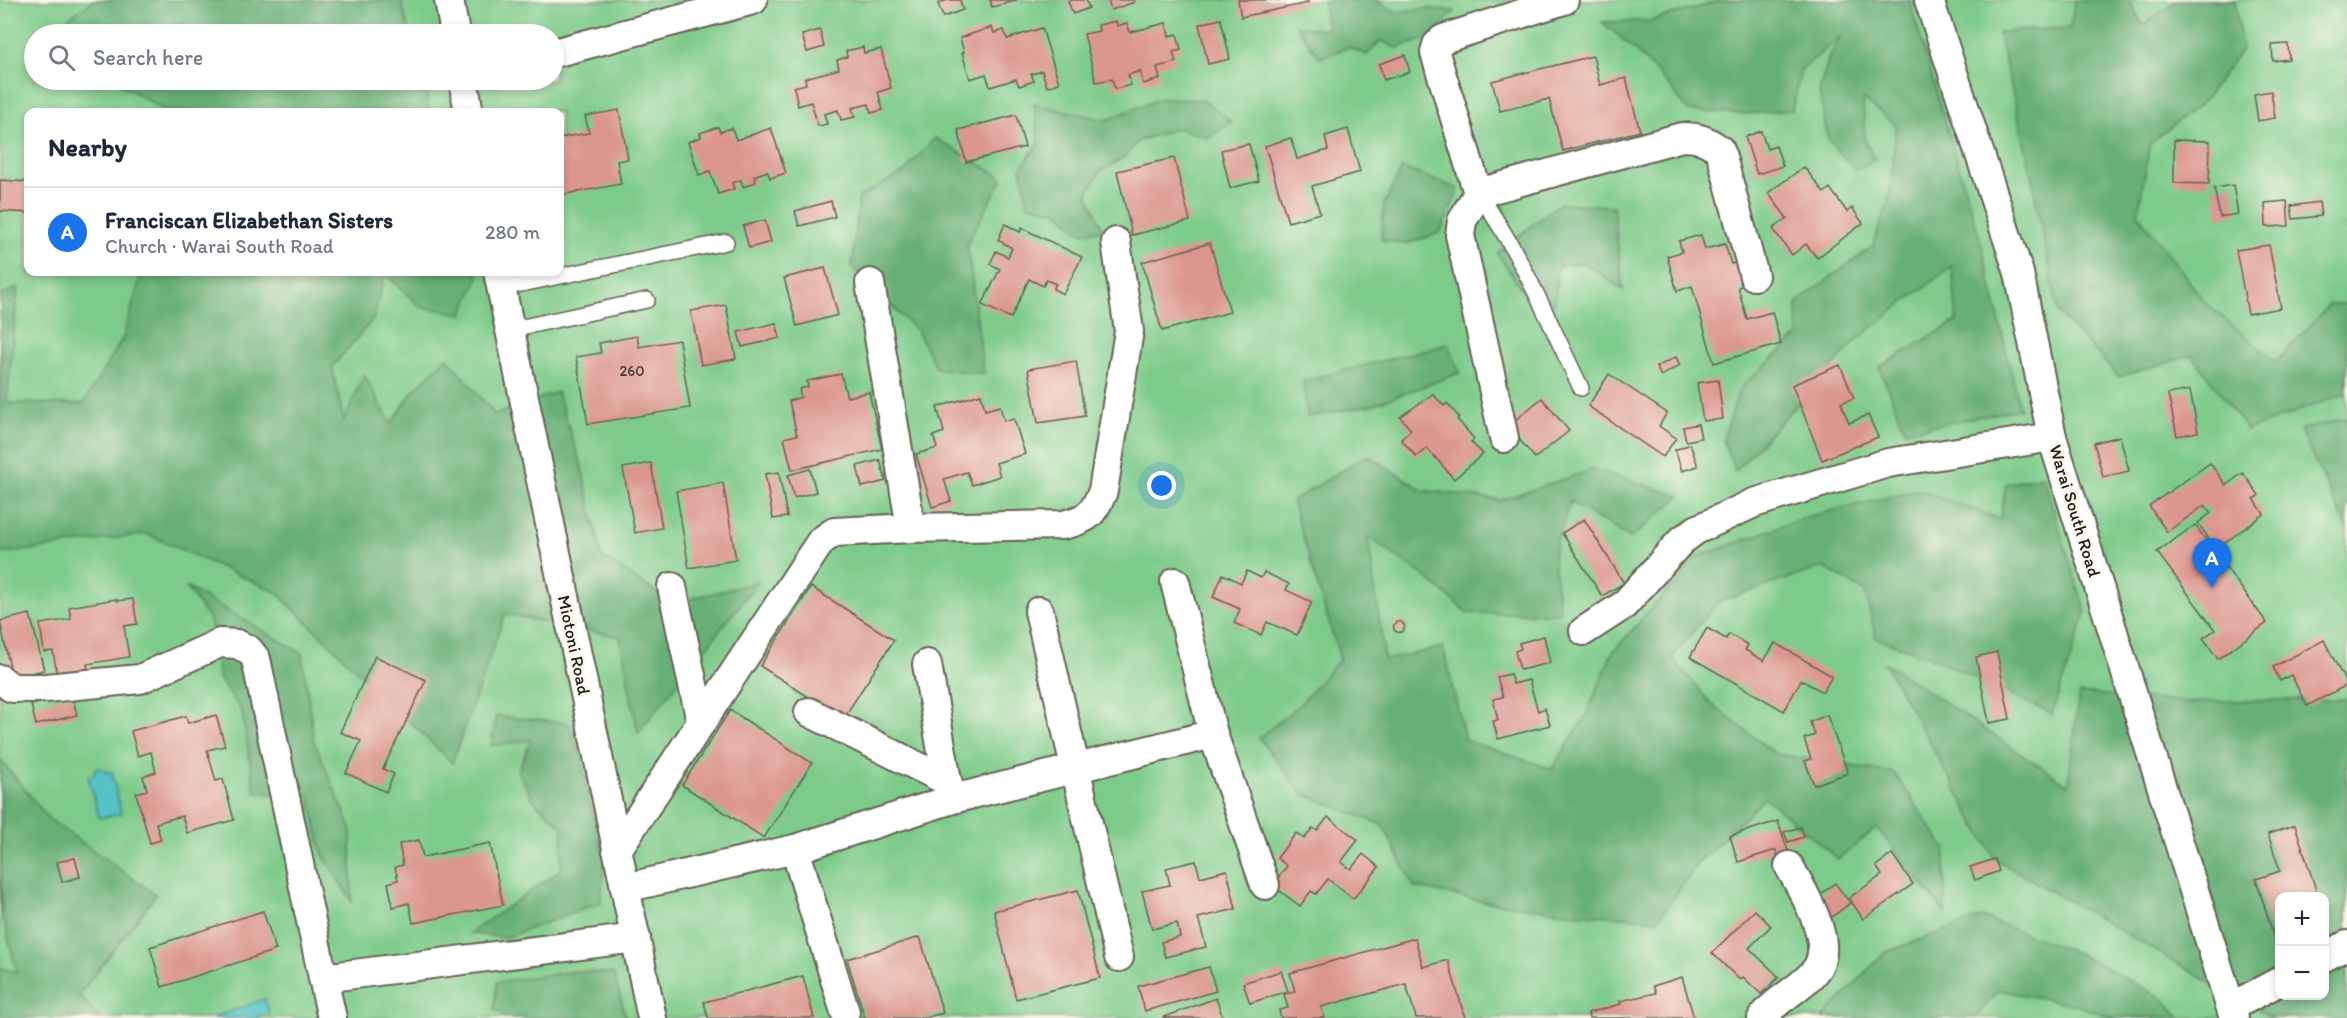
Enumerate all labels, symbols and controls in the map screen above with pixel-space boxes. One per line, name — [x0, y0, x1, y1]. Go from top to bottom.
search box — [24, 24, 564, 90]
icon: search — [45, 41, 78, 74]
text: Search here — [93, 44, 203, 71]
text: Nearby — [48, 131, 127, 163]
text: Franciscan Elizabethan Sisters — [105, 207, 393, 234]
text: A — [61, 220, 74, 244]
text: 280 m — [485, 220, 540, 244]
text: Church · Warai South Road — [105, 234, 334, 258]
house number: 260 — [619, 362, 645, 380]
street label: Warai South Road — [2044, 442, 2106, 580]
your location — [1147, 471, 1176, 500]
pin: A — [2192, 538, 2232, 588]
street label: Miotoni Road — [553, 593, 595, 697]
map controls — [2275, 892, 2329, 1000]
button: + — [2275, 892, 2329, 946]
button: − — [2275, 946, 2329, 1000]

